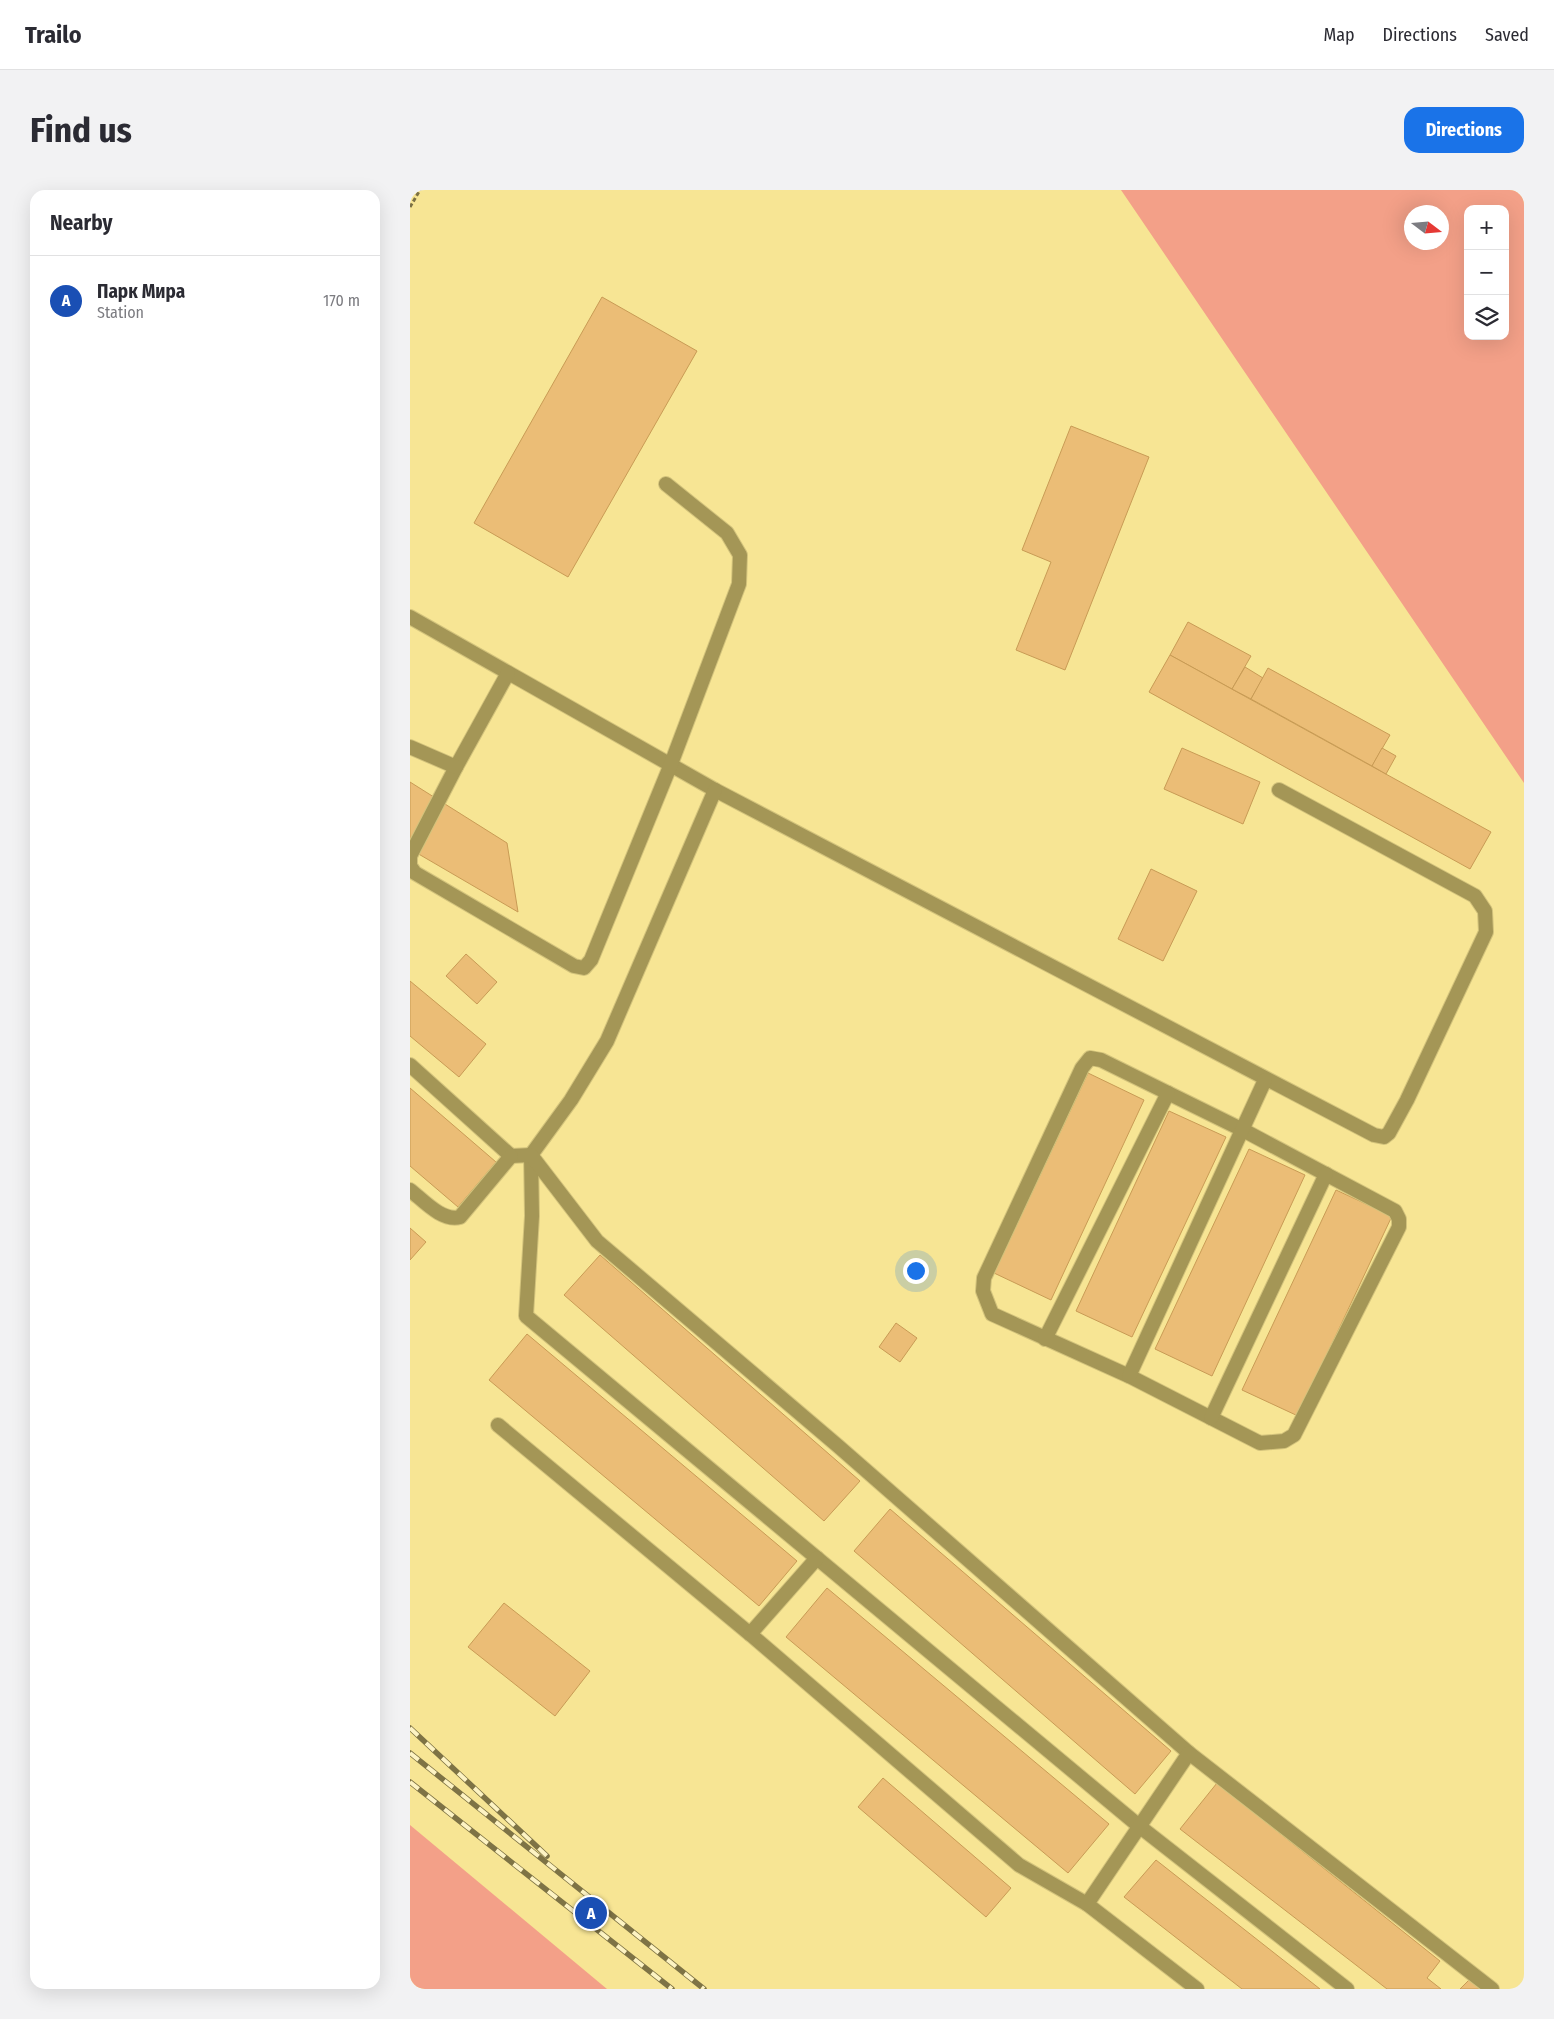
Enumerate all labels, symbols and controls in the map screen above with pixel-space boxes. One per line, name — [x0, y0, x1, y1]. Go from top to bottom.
text: Trailo — [25, 21, 82, 49]
text: Map — [1323, 24, 1355, 46]
text: Directions — [1383, 24, 1457, 46]
text: Saved — [1485, 24, 1529, 46]
button: Directions — [1404, 107, 1524, 153]
text: Find us — [30, 109, 132, 151]
north arrow — [1404, 205, 1449, 250]
map controls — [1464, 205, 1509, 340]
button: + — [1464, 205, 1509, 250]
text: Nearby — [50, 210, 112, 236]
button: − — [1464, 250, 1509, 295]
text: Парк Мира — [97, 280, 185, 303]
text: A — [62, 291, 70, 310]
text: 170 m — [323, 291, 360, 310]
button: layers — [1464, 295, 1509, 340]
text: Station — [97, 303, 144, 322]
your location — [903, 1258, 929, 1284]
pin: A — [575, 1894, 607, 1932]

